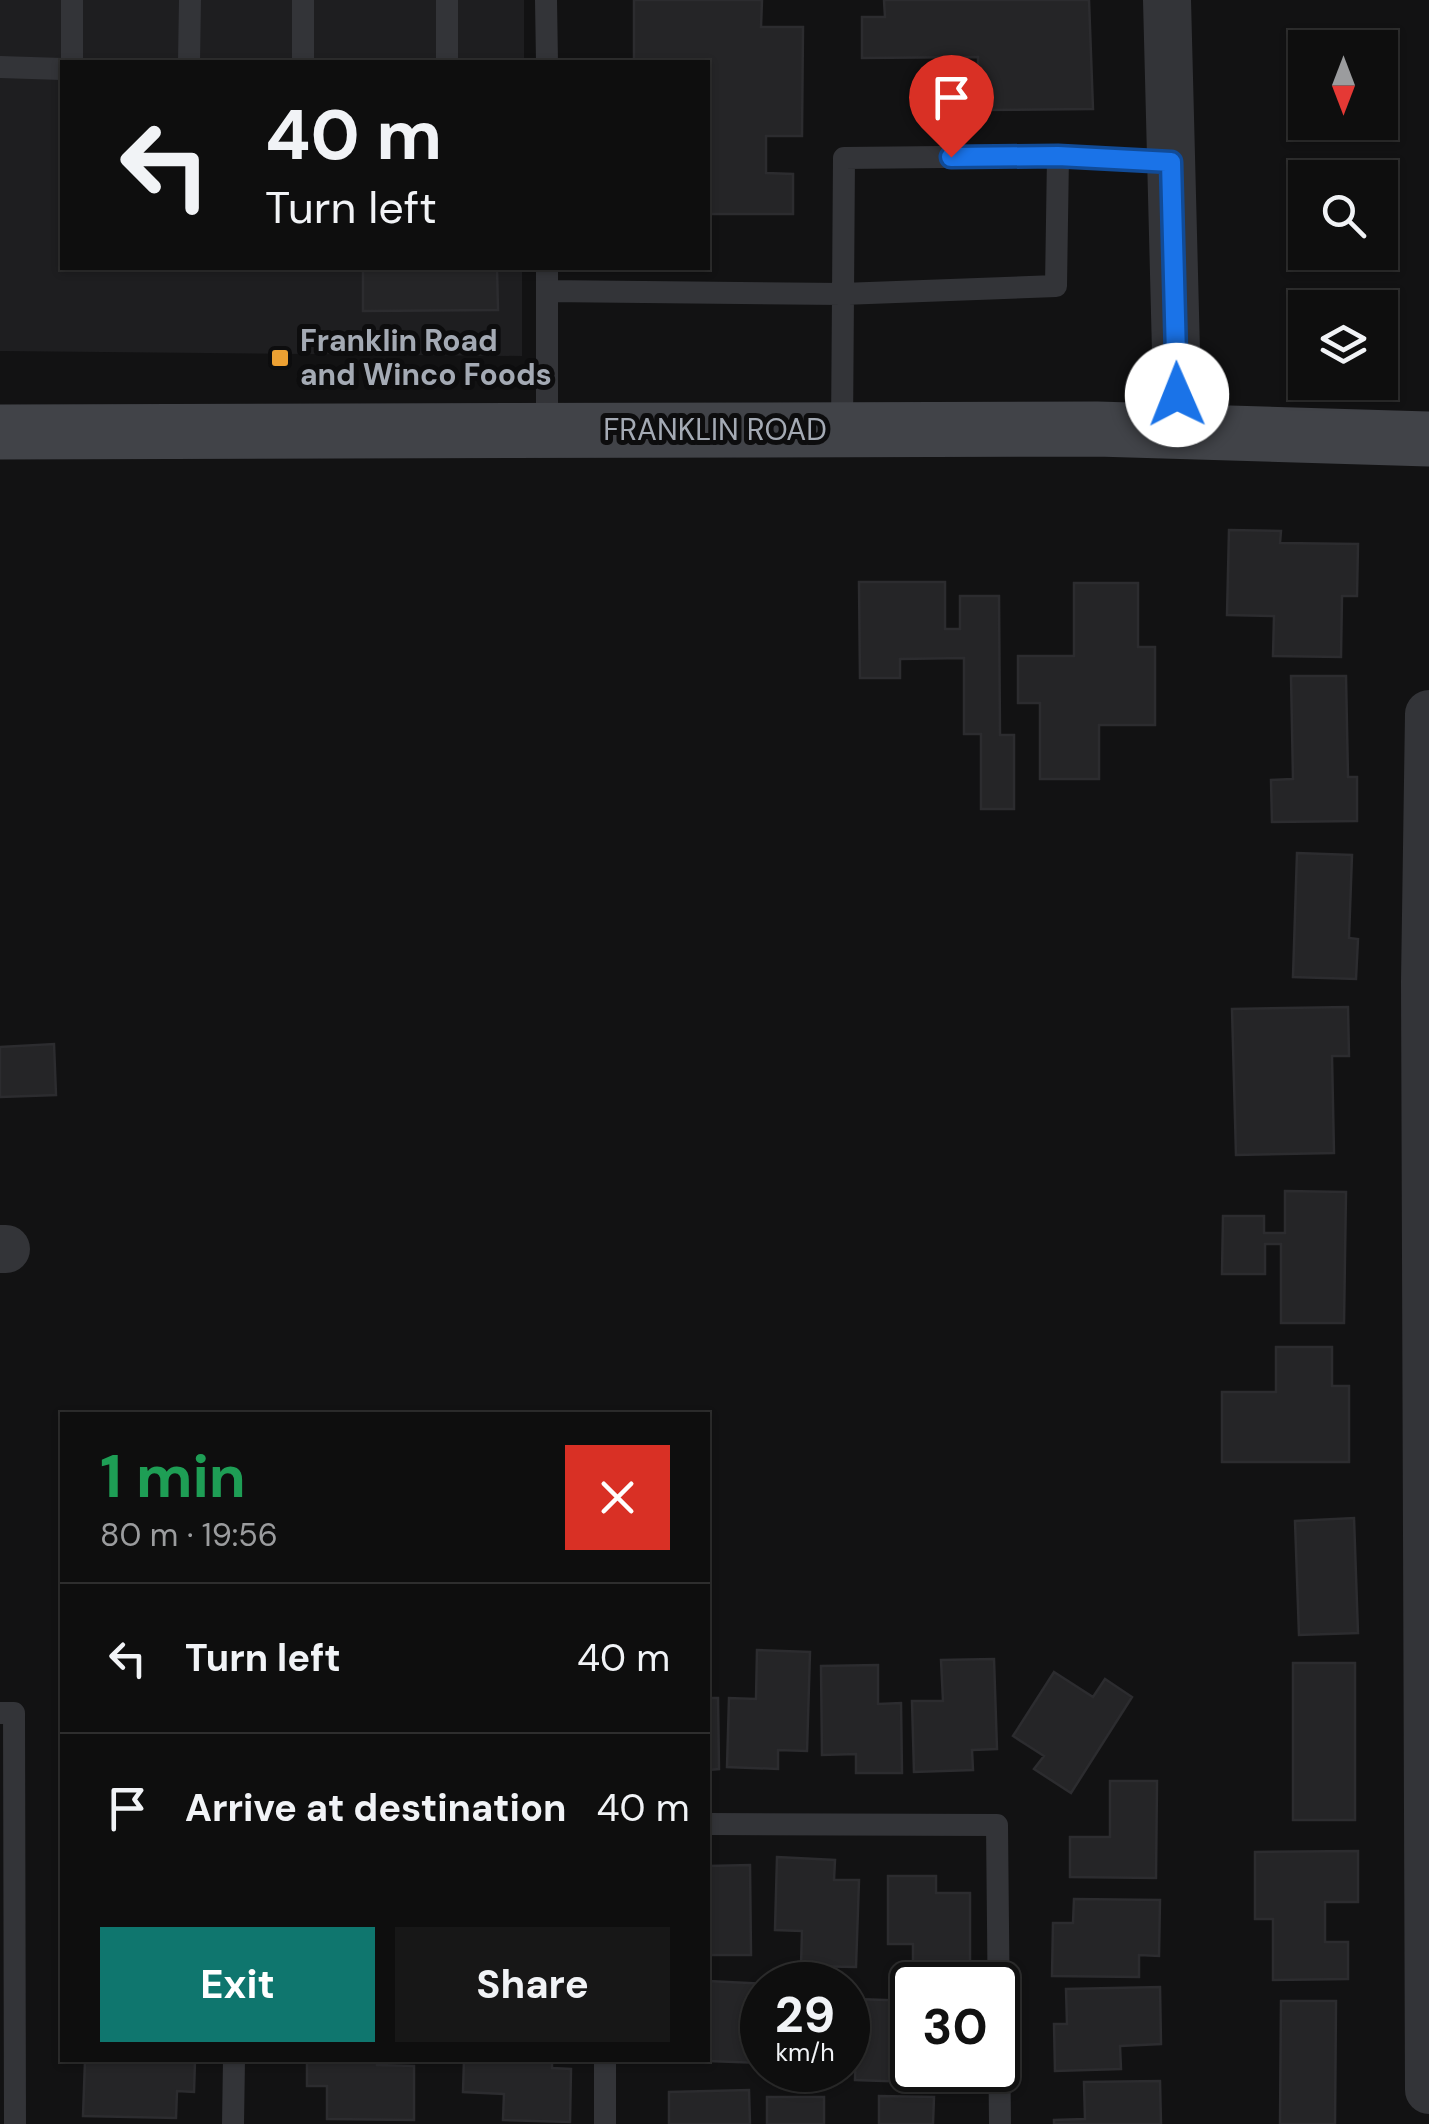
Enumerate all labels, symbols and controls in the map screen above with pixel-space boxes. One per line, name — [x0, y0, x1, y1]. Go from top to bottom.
north arrow — [1288, 30, 1398, 140]
map controls — [1288, 30, 1398, 400]
pin — [909, 55, 994, 158]
icon: arrive — [924, 70, 979, 125]
text: 40 m — [265, 90, 442, 181]
icon: left — [100, 100, 230, 230]
button: search — [1288, 160, 1398, 270]
text: Turn left — [265, 178, 437, 237]
button: layers — [1288, 290, 1398, 400]
place label: Franklin Road and Winco Foods — [300, 321, 552, 394]
position arrow — [1125, 343, 1229, 447]
marker: Franklin Road and Winco Foods — [269, 347, 291, 369]
street label: FRANKLIN ROAD — [603, 410, 827, 449]
text: 1 min — [100, 1437, 246, 1516]
button: close — [565, 1445, 670, 1550]
text: 80 m · 19:56 — [100, 1514, 278, 1556]
icon: left — [100, 1631, 155, 1686]
text: Turn left — [185, 1633, 341, 1683]
text: 40 m — [577, 1633, 670, 1683]
icon: arrive — [100, 1781, 155, 1836]
text: Arrive at destination — [185, 1783, 567, 1833]
text: 40 m — [597, 1783, 690, 1833]
button: Exit — [100, 1927, 375, 2042]
button: Share — [395, 1927, 670, 2042]
speed limit sign: 30 — [890, 1962, 1020, 2092]
text: 29 — [775, 1982, 835, 2048]
text: km/h — [775, 2036, 835, 2069]

